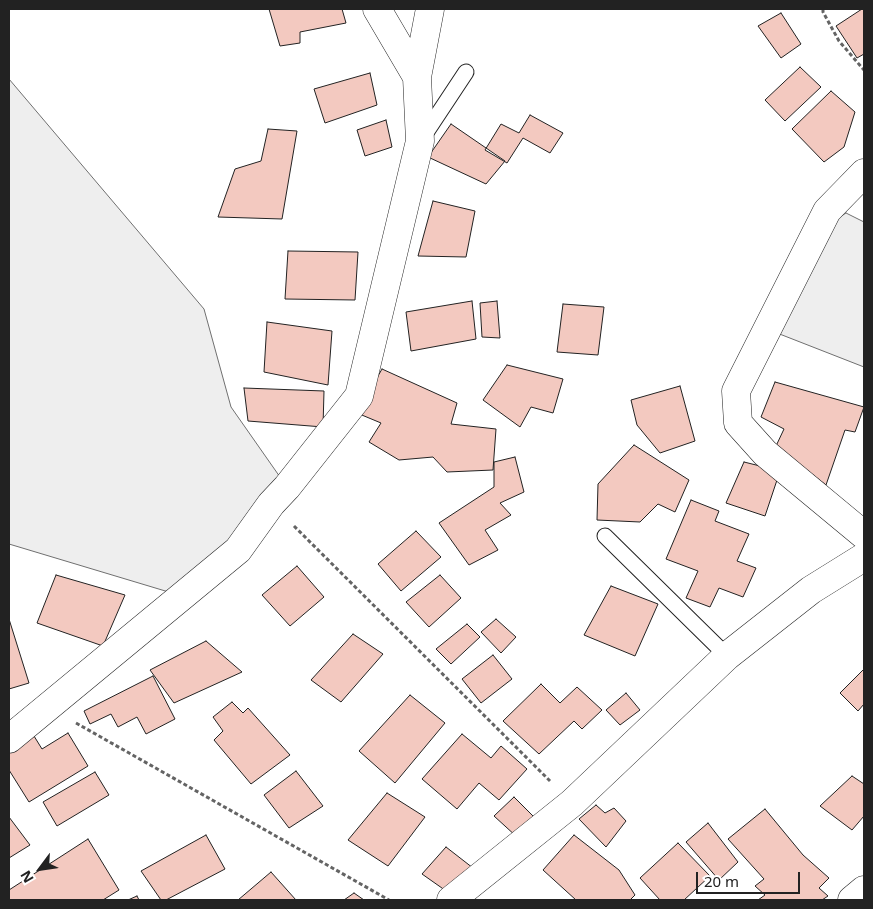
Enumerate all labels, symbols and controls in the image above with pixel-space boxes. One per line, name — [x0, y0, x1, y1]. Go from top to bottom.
north arrow — [15, 844, 65, 894]
scale bar — [698, 862, 802, 894]
text: N — [16, 867, 38, 887]
text: 20 m — [704, 871, 739, 891]

